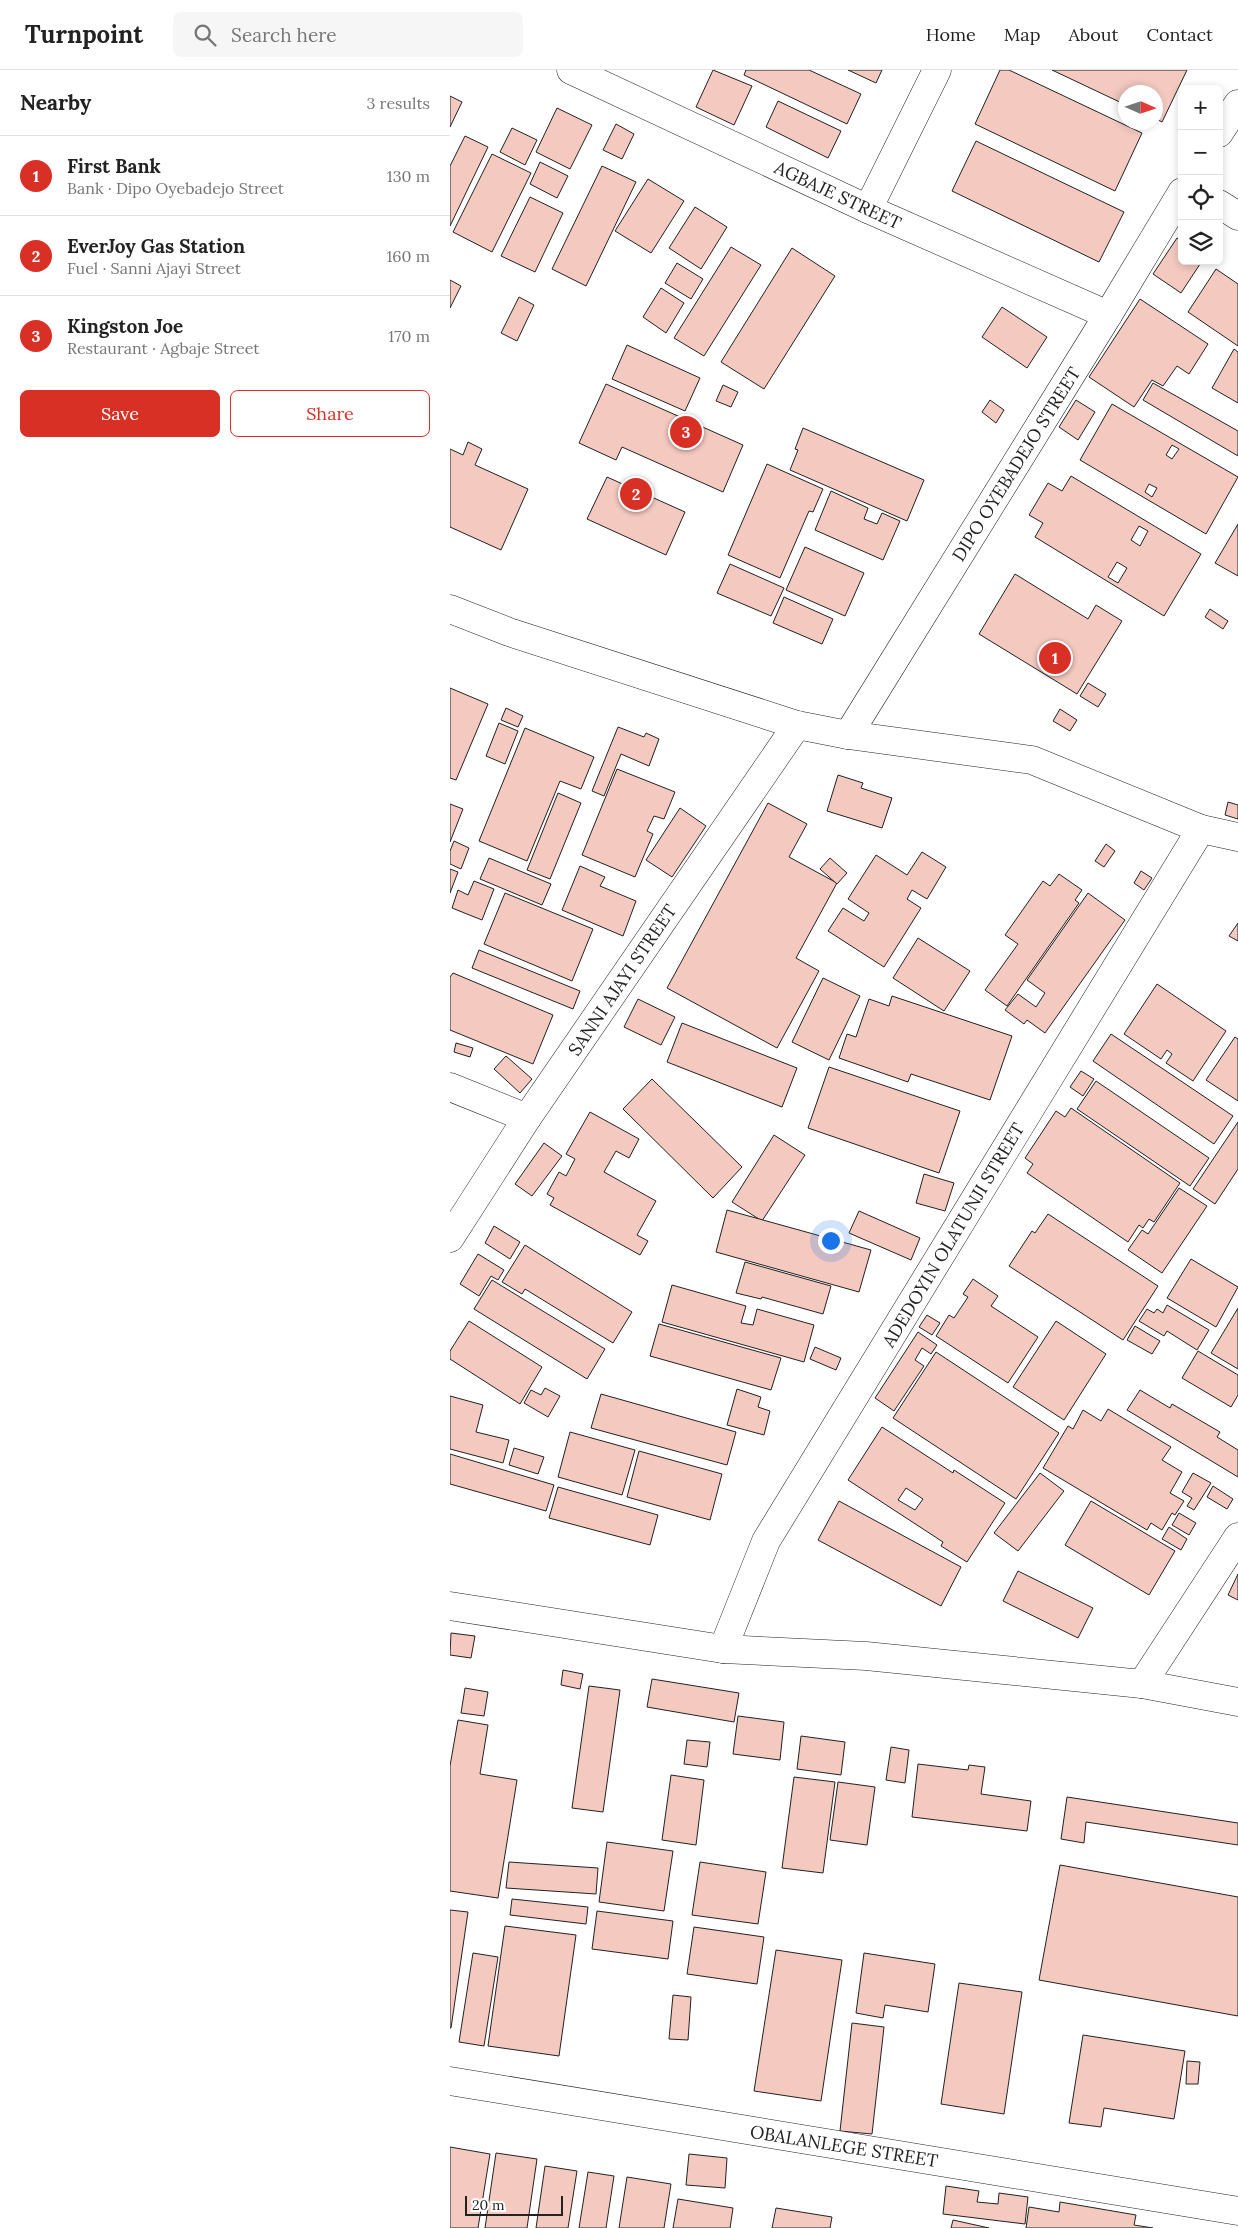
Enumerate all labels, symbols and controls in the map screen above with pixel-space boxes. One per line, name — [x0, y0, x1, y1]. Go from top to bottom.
search box — [173, 12, 523, 57]
text: Turnpoint — [25, 19, 143, 50]
icon: search — [191, 21, 219, 49]
text: Search here — [231, 23, 337, 47]
text: Home — [926, 23, 976, 46]
text: Map — [1004, 23, 1040, 46]
text: About — [1068, 23, 1118, 46]
text: Contact — [1146, 23, 1213, 46]
north arrow — [1118, 85, 1163, 130]
map controls — [1178, 85, 1223, 265]
button: + — [1178, 85, 1223, 130]
text: Nearby — [20, 89, 91, 116]
text: 3 results — [366, 93, 430, 113]
button: − — [1178, 130, 1223, 175]
text: First Bank — [67, 154, 161, 178]
street label: AGBAJE STREET — [770, 155, 905, 235]
text: 1 — [33, 166, 39, 186]
text: 130 m — [387, 166, 430, 186]
button: locate — [1178, 175, 1223, 220]
text: Bank · Dipo Oyebadejo Street — [67, 178, 284, 198]
button: layers — [1178, 220, 1223, 265]
text: EverJoy Gas Station — [67, 234, 245, 258]
text: 2 — [32, 246, 40, 266]
text: 160 m — [386, 246, 430, 266]
text: Fuel · Sanni Ajayi Street — [67, 258, 241, 278]
text: Kingston Joe — [67, 314, 183, 338]
text: 3 — [32, 326, 40, 346]
text: 170 m — [388, 326, 430, 346]
text: Restaurant · Agbaje Street — [67, 338, 259, 358]
street label: DIPO OYEBADEJO STREET — [947, 362, 1086, 565]
button: Save — [20, 390, 220, 437]
button: Share — [230, 390, 430, 437]
pin: 3 — [670, 413, 702, 451]
pin: 2 — [620, 475, 652, 513]
pin: 1 — [1039, 639, 1071, 677]
street label: SANNI AJAYI STREET — [563, 899, 682, 1060]
street label: ADEDOYIN OLATUNJI STREET — [876, 1118, 1029, 1352]
your location — [818, 1228, 844, 1254]
street label: OBALANLEGE STREET — [748, 2120, 940, 2172]
scale bar — [465, 2193, 562, 2216]
text: 20 m — [472, 2196, 504, 2214]

